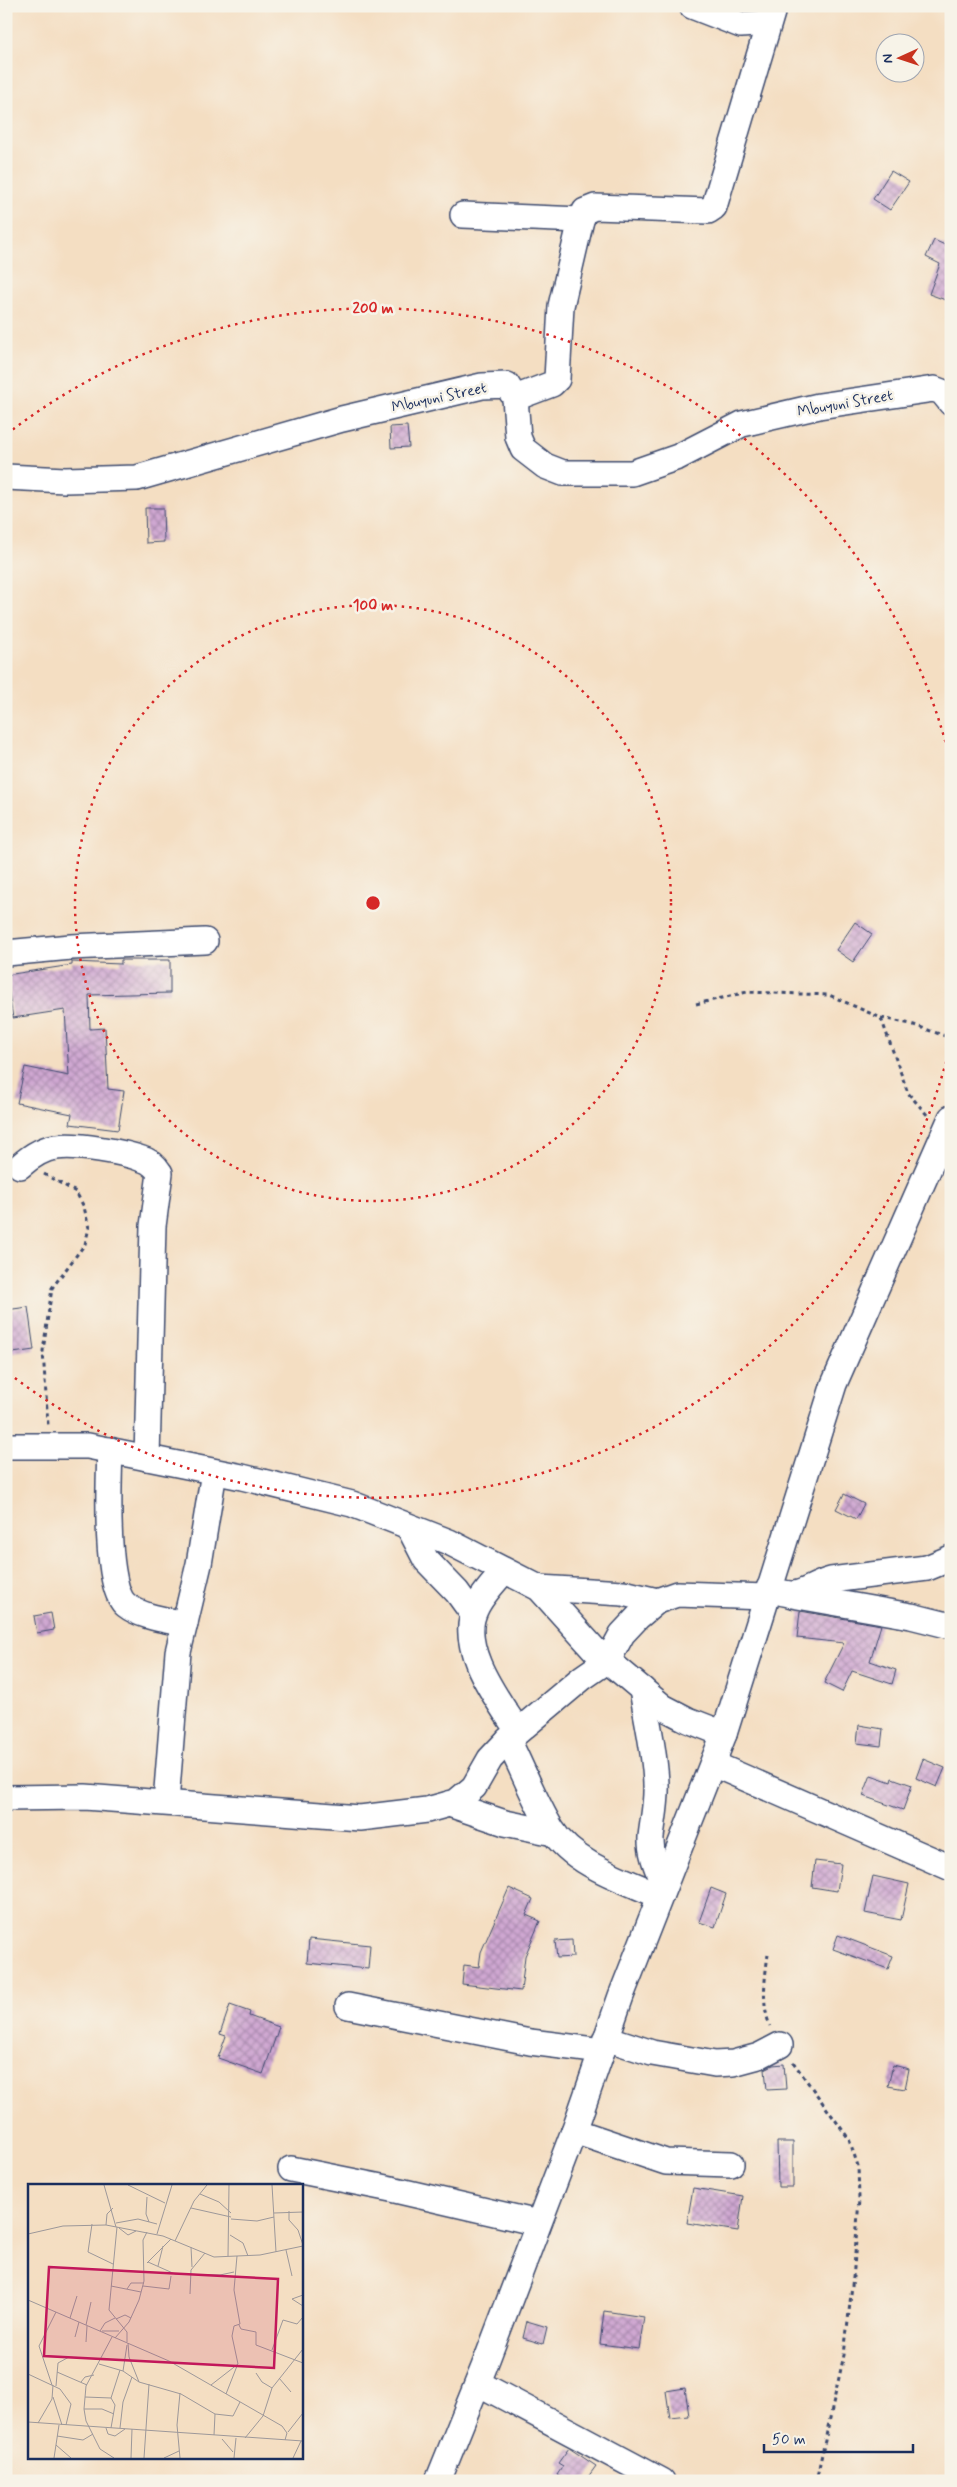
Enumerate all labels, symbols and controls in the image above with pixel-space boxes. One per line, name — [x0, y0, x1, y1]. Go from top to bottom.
north arrow — [874, 32, 924, 82]
text: N — [879, 53, 897, 64]
text: 200 m — [353, 299, 394, 319]
street label: Mbuyuni Street — [390, 378, 489, 418]
street label: Mbuyuni Street — [796, 386, 895, 422]
text: 100 m — [353, 596, 393, 616]
centre of rings — [364, 894, 382, 912]
inset map — [28, 2184, 302, 2460]
scale bar — [764, 2422, 913, 2454]
text: 50 m — [772, 2430, 806, 2450]

